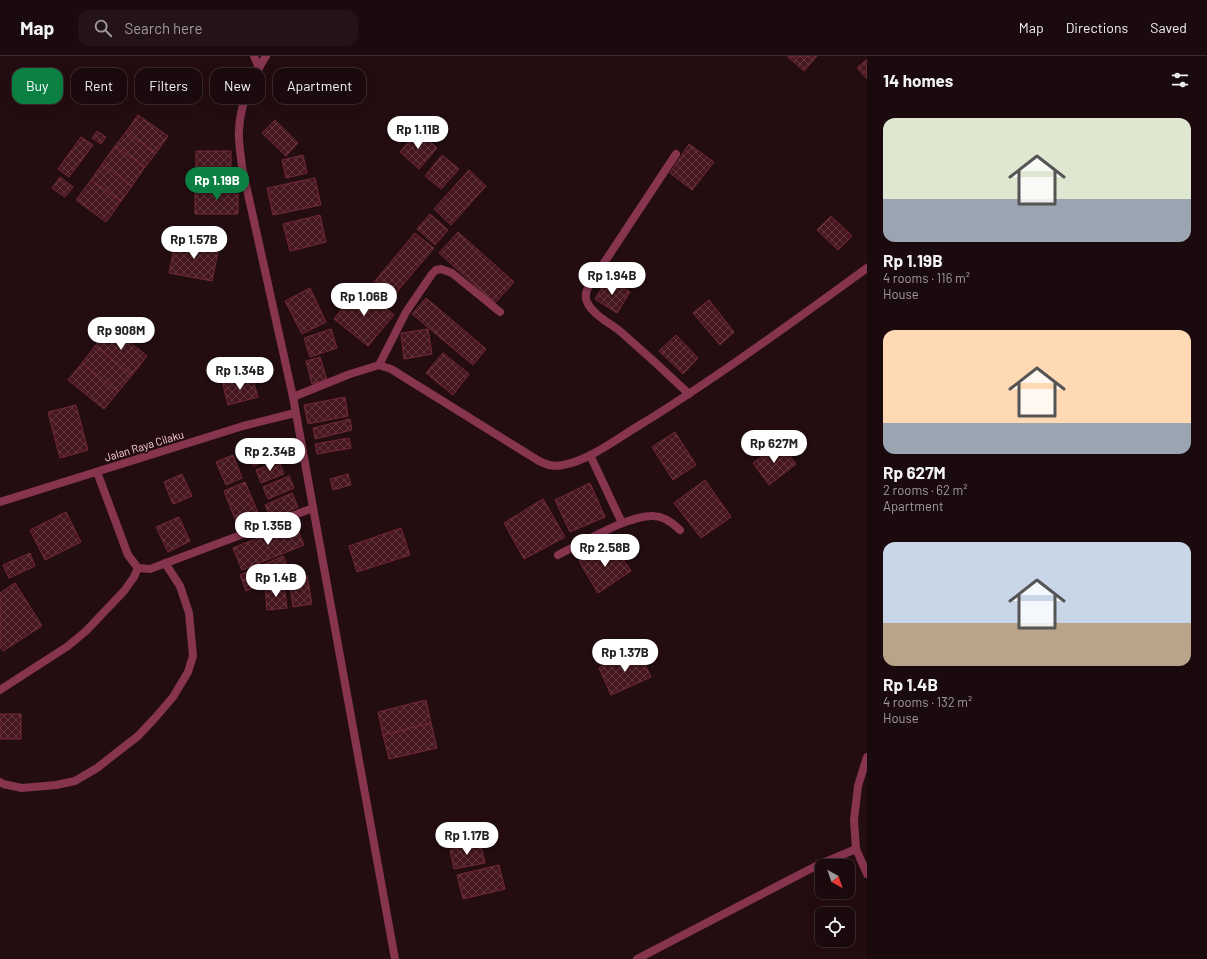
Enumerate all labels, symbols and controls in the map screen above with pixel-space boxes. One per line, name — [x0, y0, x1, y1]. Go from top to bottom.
search box — [78, 10, 358, 46]
text: Map — [20, 16, 54, 39]
icon: search — [92, 17, 114, 39]
text: Search here — [124, 19, 202, 37]
text: Map — [1019, 19, 1044, 36]
text: Directions — [1066, 19, 1128, 36]
text: Saved — [1150, 19, 1187, 36]
chip: Buy — [12, 68, 63, 104]
chip: Rent — [71, 68, 127, 104]
chip: Filters — [135, 68, 202, 104]
chip: New — [210, 68, 265, 104]
chip: Apartment — [273, 68, 366, 104]
icon: filters — [1169, 69, 1191, 91]
text: 14 homes — [883, 70, 953, 90]
pin: Rp 1.11B — [377, 116, 459, 150]
text: Rp 1.11B — [396, 121, 440, 137]
icon: home — [1001, 144, 1073, 216]
pin: Rp 1.19B — [176, 167, 258, 201]
text: Rp 1.19B — [194, 172, 240, 188]
pin: Rp 1.57B — [153, 226, 235, 260]
text: Rp 1.57B — [170, 231, 218, 247]
text: Rp 1.19B — [883, 250, 943, 270]
pin: Rp 1.94B — [571, 262, 653, 296]
text: Rp 1.94B — [588, 267, 636, 283]
text: 4 rooms · 116 m² — [883, 270, 970, 286]
pin: Rp 1.06B — [323, 283, 405, 317]
text: House — [883, 286, 919, 302]
text: Rp 1.06B — [340, 288, 388, 304]
pin: Rp 908M — [84, 317, 158, 351]
text: Rp 908M — [97, 322, 145, 338]
icon: home — [1001, 356, 1073, 428]
pin: Rp 1.34B — [199, 357, 281, 391]
text: Rp 1.34B — [215, 362, 265, 378]
street label: Jalan Raya Cilaku — [103, 427, 185, 464]
pin: Rp 627M — [737, 430, 811, 464]
text: Rp 627M — [750, 435, 798, 451]
pin: Rp 2.34B — [229, 438, 311, 472]
text: Rp 2.34B — [244, 443, 296, 459]
text: Rp 627M — [883, 462, 946, 482]
text: 2 rooms · 62 m² — [883, 482, 968, 498]
text: Apartment — [883, 498, 944, 514]
pin: Rp 1.35B — [227, 512, 309, 546]
text: Rp 1.35B — [244, 517, 292, 533]
pin: Rp 2.58B — [564, 534, 646, 568]
text: Rp 2.58B — [580, 539, 630, 555]
pin: Rp 1.4B — [239, 564, 313, 598]
icon: home — [1001, 568, 1073, 640]
text: Rp 1.4B — [255, 569, 297, 585]
pin: Rp 1.37B — [584, 639, 666, 673]
text: Rp 1.37B — [601, 644, 649, 660]
text: Rp 1.4B — [883, 674, 938, 694]
text: 4 rooms · 132 m² — [883, 694, 972, 710]
text: House — [883, 710, 919, 726]
pin: Rp 1.17B — [426, 822, 508, 856]
text: Rp 1.17B — [444, 827, 490, 843]
north arrow — [815, 859, 855, 899]
map controls — [815, 859, 855, 947]
button: locate — [815, 907, 855, 947]

